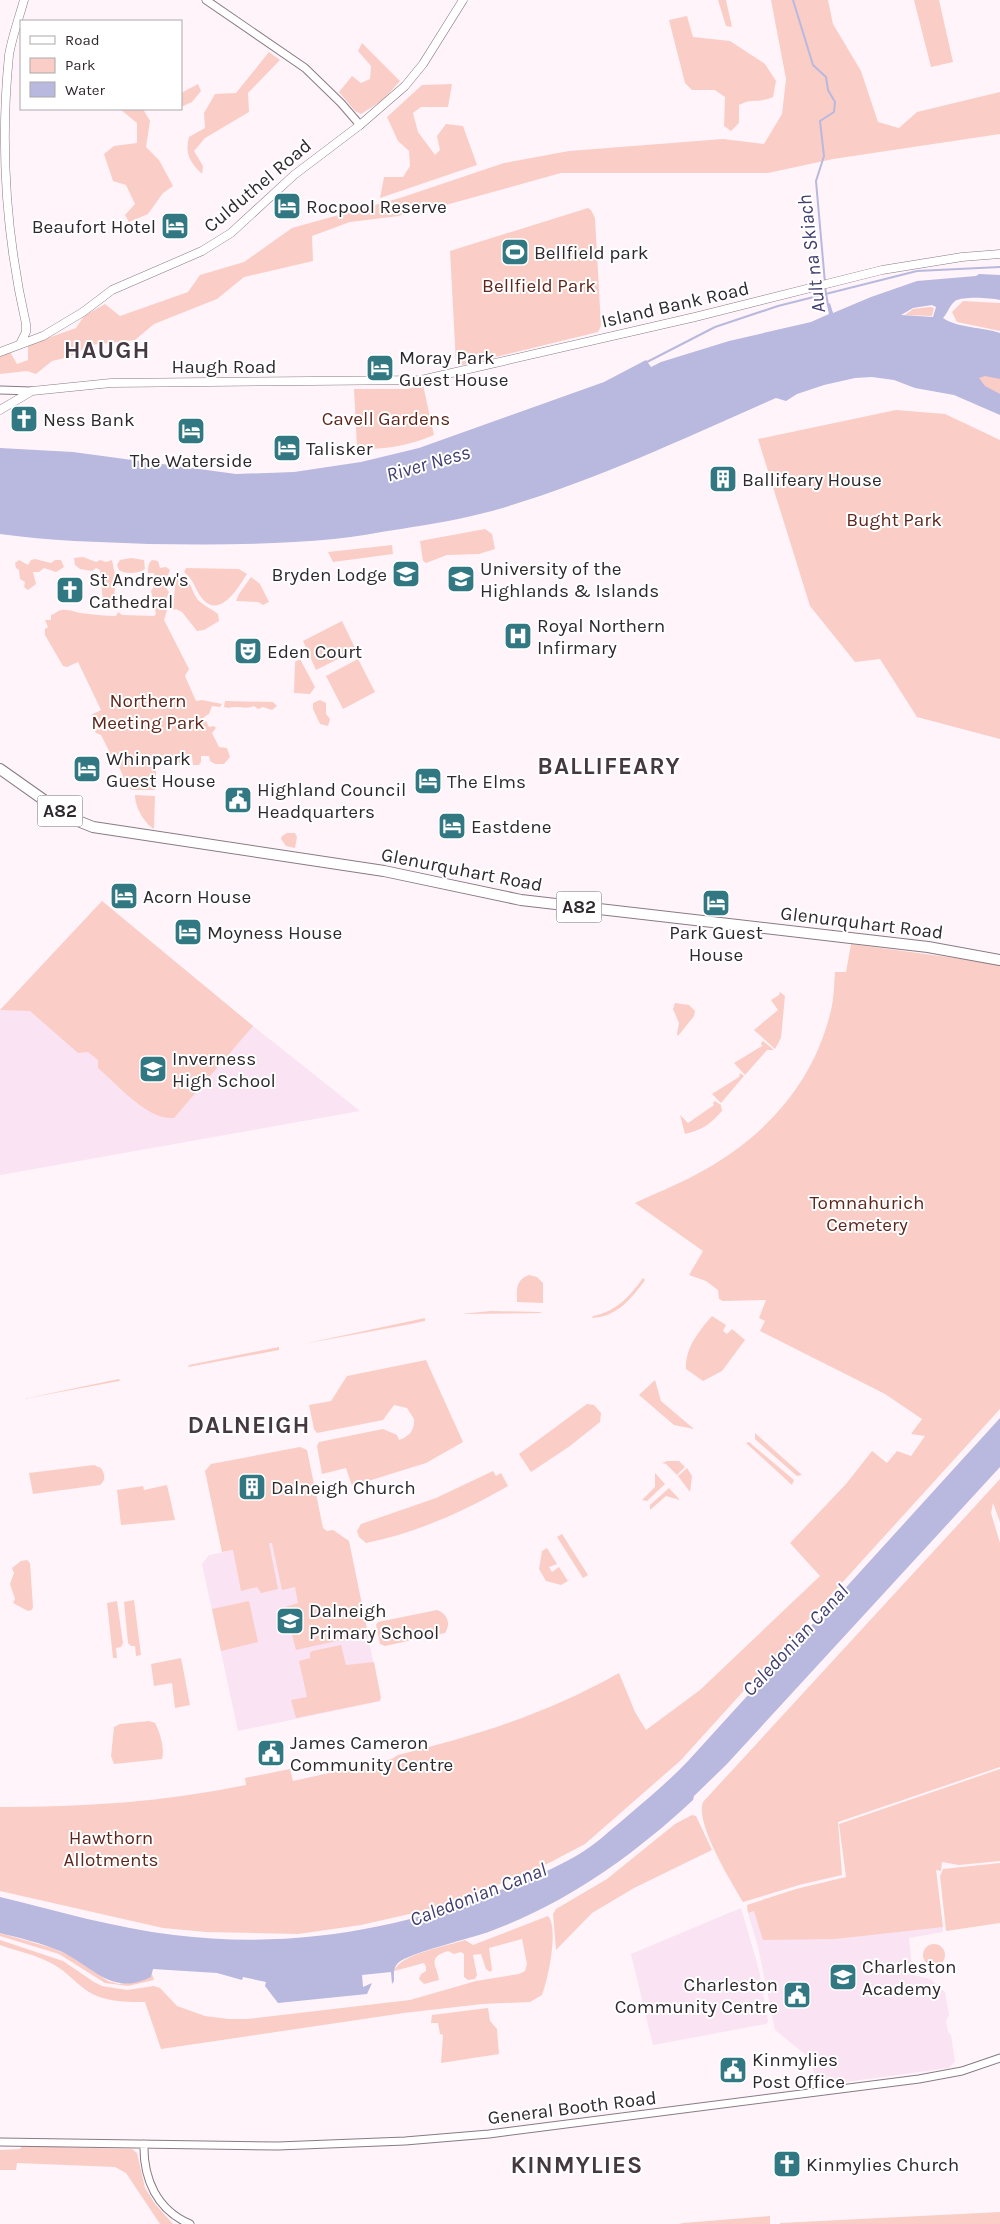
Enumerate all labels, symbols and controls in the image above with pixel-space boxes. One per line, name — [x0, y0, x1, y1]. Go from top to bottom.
legend — [20, 20, 182, 110]
text: Road — [65, 31, 100, 49]
text: Park — [65, 56, 95, 74]
text: Water — [65, 81, 106, 99]
street label: Culduthel Road — [200, 135, 316, 237]
hotel icon: Rocpool Reserve — [272, 191, 302, 221]
water label: Ault na Skiach — [793, 193, 830, 314]
place label: Rocpool Reserve — [306, 196, 447, 218]
hotel icon: Beaufort Hotel — [160, 211, 190, 241]
place label: Beaufort Hotel — [32, 216, 156, 238]
sports icon: Bellfield park — [500, 237, 530, 267]
place label: Bellfield park — [534, 242, 649, 264]
park label: Bellfield Park — [482, 275, 596, 297]
street label: Island Bank Road — [599, 277, 751, 333]
district label: HAUGH — [64, 336, 150, 364]
place label: Moray Park Guest House — [399, 347, 508, 391]
hotel icon: Moray Park Guest House — [365, 353, 395, 383]
street label: Haugh Road — [171, 356, 277, 378]
church icon: Ness Bank — [9, 404, 39, 434]
park label: Cavell Gardens — [322, 408, 450, 430]
place label: Ness Bank — [43, 409, 135, 431]
hotel icon: The Waterside — [176, 416, 206, 446]
hotel icon: Talisker — [272, 433, 302, 463]
place label: Talisker — [306, 438, 373, 460]
water label: River Ness — [383, 441, 473, 486]
place label: The Waterside — [130, 450, 252, 472]
building icon: Ballifeary House — [708, 464, 738, 494]
place label: Ballifeary House — [742, 469, 882, 491]
park label: Bught Park — [846, 509, 942, 531]
place label: University of the Highlands & Islands — [480, 558, 659, 602]
school or university icon: Bryden Lodge — [391, 559, 421, 589]
place label: Bryden Lodge — [271, 564, 387, 586]
school or university icon: University of the Highlands & Islands — [446, 564, 476, 594]
place label: St Andrew's Cathedral — [89, 569, 189, 613]
church icon: St Andrew's Cathedral — [55, 575, 85, 605]
place label: Royal Northern Infirmary — [537, 615, 665, 659]
hospital icon: Royal Northern Infirmary — [503, 621, 533, 651]
theatre icon: Eden Court — [233, 636, 263, 666]
place label: Eden Court — [267, 641, 362, 663]
park label: Northern Meeting Park — [91, 690, 205, 734]
place label: Whinpark Guest House — [106, 748, 215, 792]
district label: BALLIFEARY — [537, 752, 681, 780]
hotel icon: Whinpark Guest House — [72, 754, 102, 784]
hotel icon: The Elms — [413, 766, 443, 796]
place label: The Elms — [447, 771, 526, 793]
place label: Highland Council Headquarters — [257, 779, 406, 823]
public building icon: Highland Council Headquarters — [223, 785, 253, 815]
road number: A82 — [38, 796, 82, 826]
hotel icon: Eastdene — [437, 811, 467, 841]
place label: Eastdene — [471, 816, 552, 838]
street label: Glenurquhart Road — [379, 844, 544, 896]
hotel icon: Acorn House — [109, 881, 139, 911]
place label: Acorn House — [143, 886, 251, 908]
hotel icon: Park Guest House — [701, 888, 731, 918]
road number: A82 — [556, 892, 602, 922]
street label: Glenurquhart Road — [779, 902, 945, 944]
hotel icon: Moyness House — [173, 917, 203, 947]
place label: Moyness House — [207, 922, 342, 944]
place label: Park Guest House — [669, 922, 763, 966]
place label: Inverness High School — [172, 1048, 276, 1092]
school or university icon: Inverness High School — [138, 1054, 168, 1084]
park label: Tomnahurich Cemetery — [810, 1192, 924, 1236]
district label: DALNEIGH — [187, 1411, 311, 1439]
building icon: Dalneigh Church — [237, 1472, 267, 1502]
place label: Dalneigh Church — [271, 1477, 416, 1499]
water label: Caledonian Canal — [738, 1580, 853, 1701]
place label: Dalneigh Primary School — [309, 1600, 439, 1644]
school or university icon: Dalneigh Primary School — [275, 1606, 305, 1636]
place label: James Cameron Community Centre — [290, 1732, 453, 1776]
public building icon: James Cameron Community Centre — [256, 1738, 286, 1768]
park label: Hawthorn Allotments — [63, 1827, 159, 1871]
water label: Caledonian Canal — [407, 1858, 550, 1931]
place label: Charleston Academy — [862, 1956, 957, 2000]
school or university icon: Charleston Academy — [828, 1962, 858, 1992]
place label: Charleston Community Centre — [615, 1974, 778, 2018]
public building icon: Charleston Community Centre — [782, 1980, 812, 2010]
place label: Kinmylies Post Office — [752, 2049, 845, 2093]
public building icon: Kinmylies Post Office — [718, 2055, 748, 2085]
street label: General Booth Road — [487, 2087, 658, 2129]
church icon: Kinmylies Church — [772, 2149, 802, 2179]
district label: KINMYLIES — [511, 2151, 643, 2179]
place label: Kinmylies Church — [806, 2154, 959, 2176]

